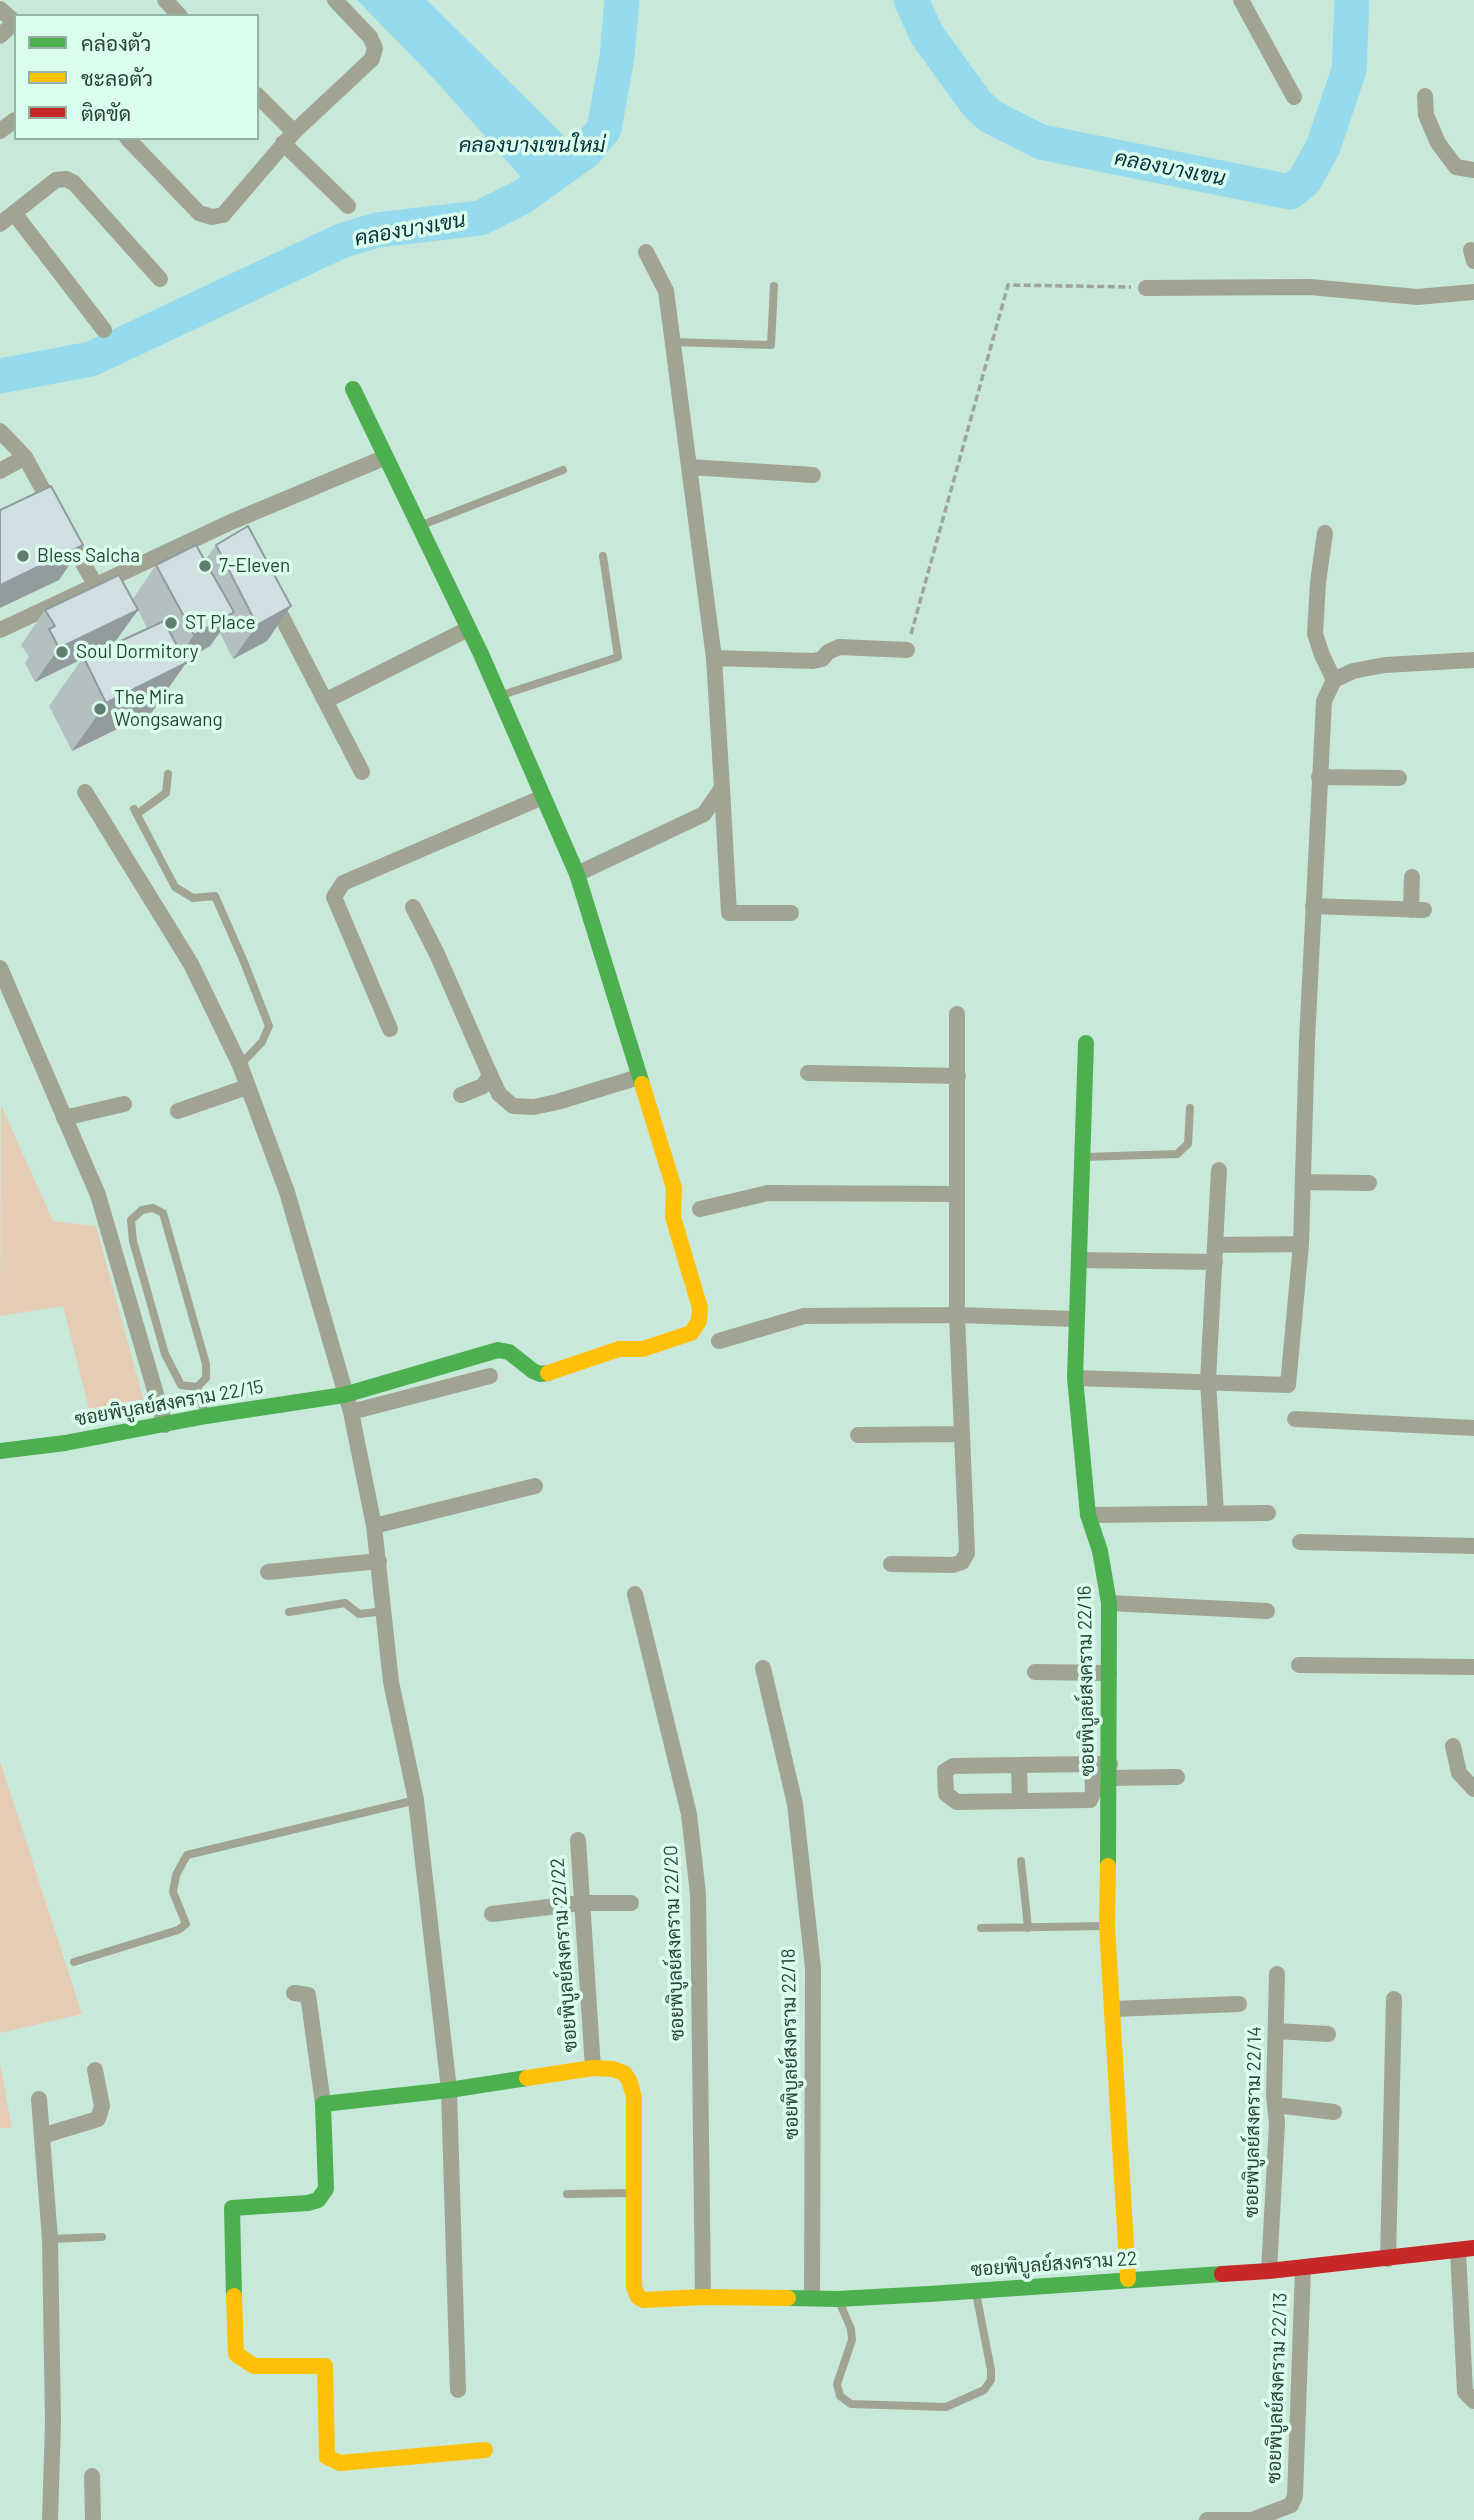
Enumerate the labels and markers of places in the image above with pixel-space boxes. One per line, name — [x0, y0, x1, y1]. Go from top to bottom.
place label: Bless Salcha — [37, 545, 140, 567]
marker: Bless Salcha — [15, 548, 31, 564]
place label: 7-Eleven — [219, 555, 290, 577]
marker: 7-Eleven — [197, 558, 213, 574]
place label: ST Place — [185, 612, 256, 634]
marker: ST Place — [163, 615, 179, 631]
place label: Soul Dormitory — [76, 641, 199, 663]
marker: Soul Dormitory — [54, 644, 70, 660]
place label: The Mira Wongsawang — [114, 687, 223, 731]
marker: The Mira Wongsawang — [92, 701, 108, 717]

